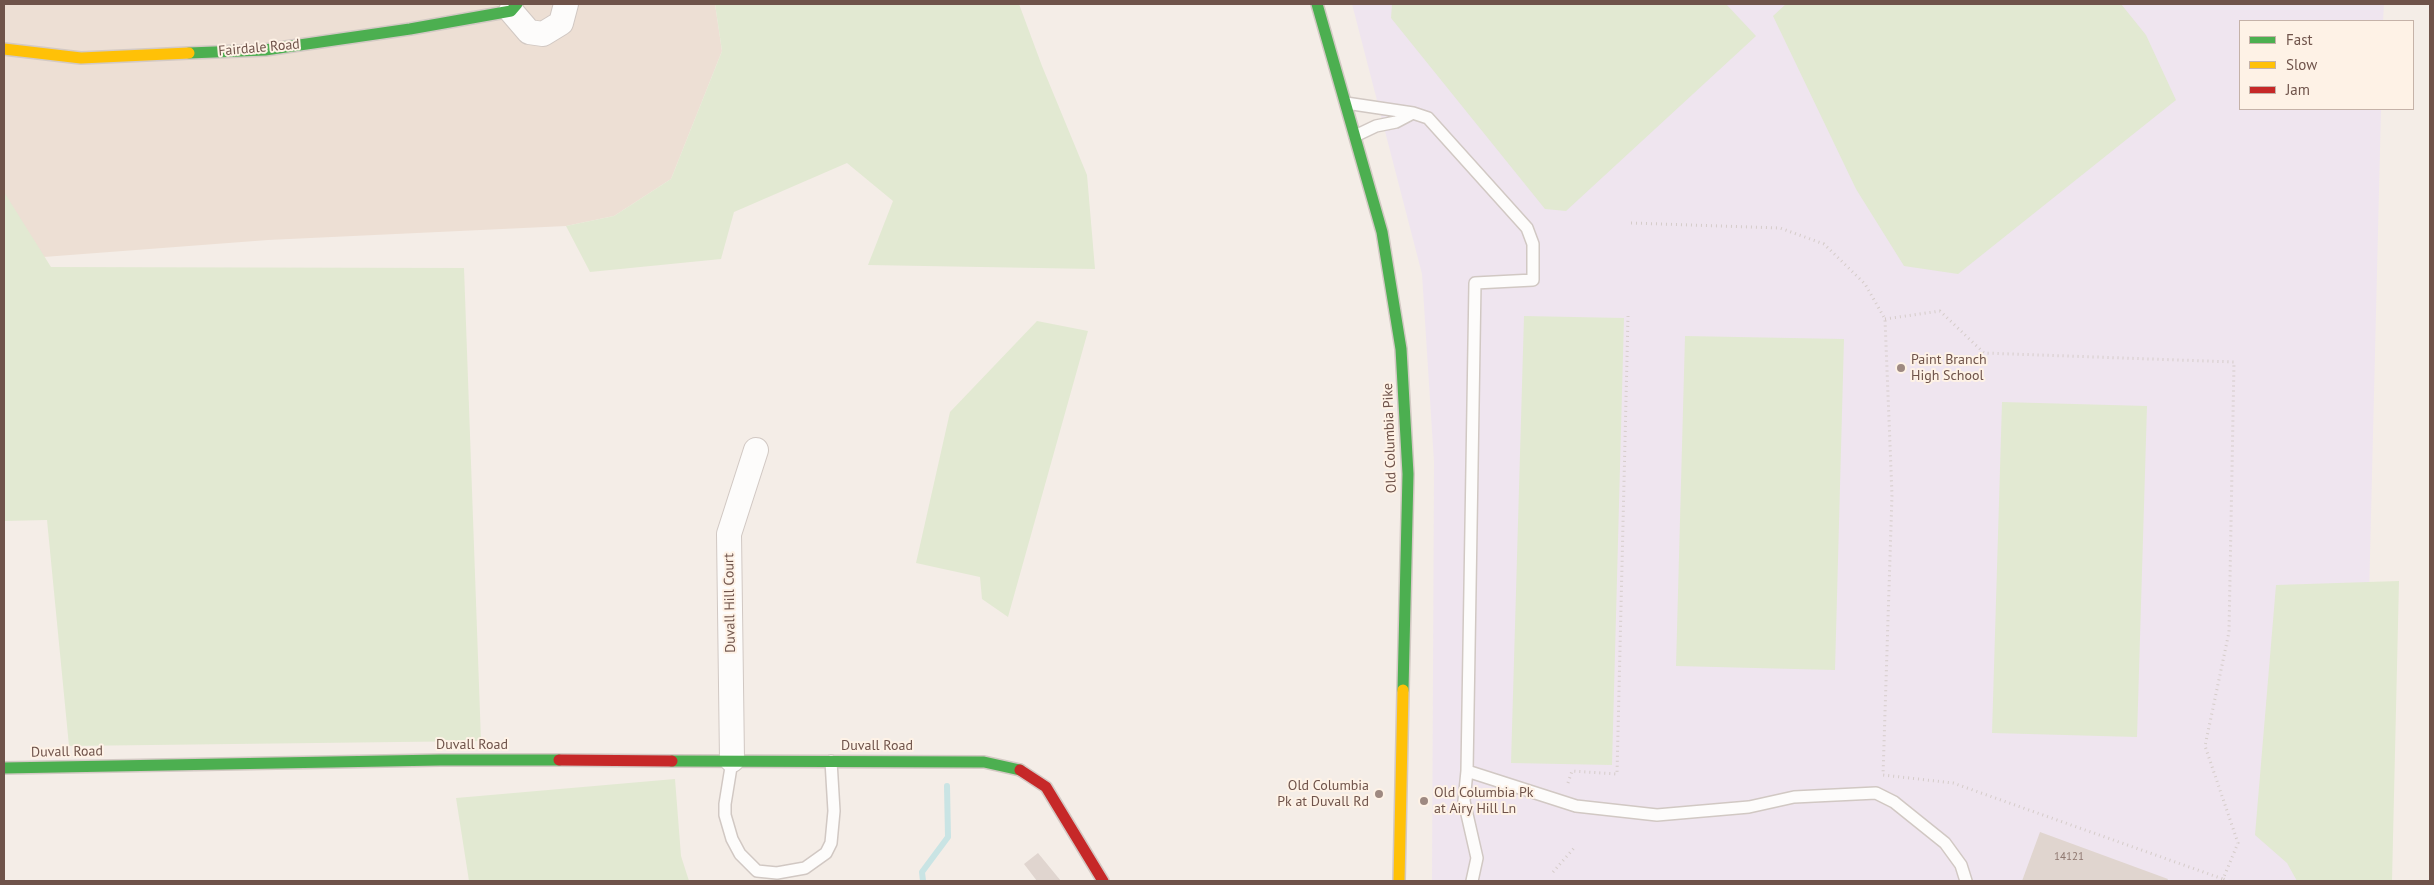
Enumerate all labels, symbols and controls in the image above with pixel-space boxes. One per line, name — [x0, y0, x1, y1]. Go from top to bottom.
legend — [2239, 20, 2414, 110]
text: Fast — [2286, 30, 2313, 49]
street label: Fairdale Road — [218, 36, 300, 60]
text: Slow — [2286, 55, 2317, 74]
text: Jam — [2286, 80, 2310, 99]
place label: Paint Branch High School — [1911, 352, 1987, 384]
marker: Paint Branch High School — [1895, 362, 1907, 374]
street label: Old Columbia Pike — [1380, 383, 1400, 493]
street label: Duvall Hill Court — [721, 553, 739, 653]
street label: Duvall Road — [436, 737, 508, 753]
street label: Duvall Road — [841, 738, 913, 754]
street label: Duvall Road — [31, 743, 103, 761]
place label: Old Columbia Pk at Duvall Rd — [1277, 778, 1369, 810]
place label: Old Columbia Pk at Airy Hill Ln — [1434, 785, 1533, 818]
marker: Old Columbia Pk at Duvall Rd — [1373, 788, 1385, 800]
marker: Old Columbia Pk at Airy Hill Ln — [1418, 795, 1430, 807]
house number: 14121 — [2054, 850, 2084, 864]

